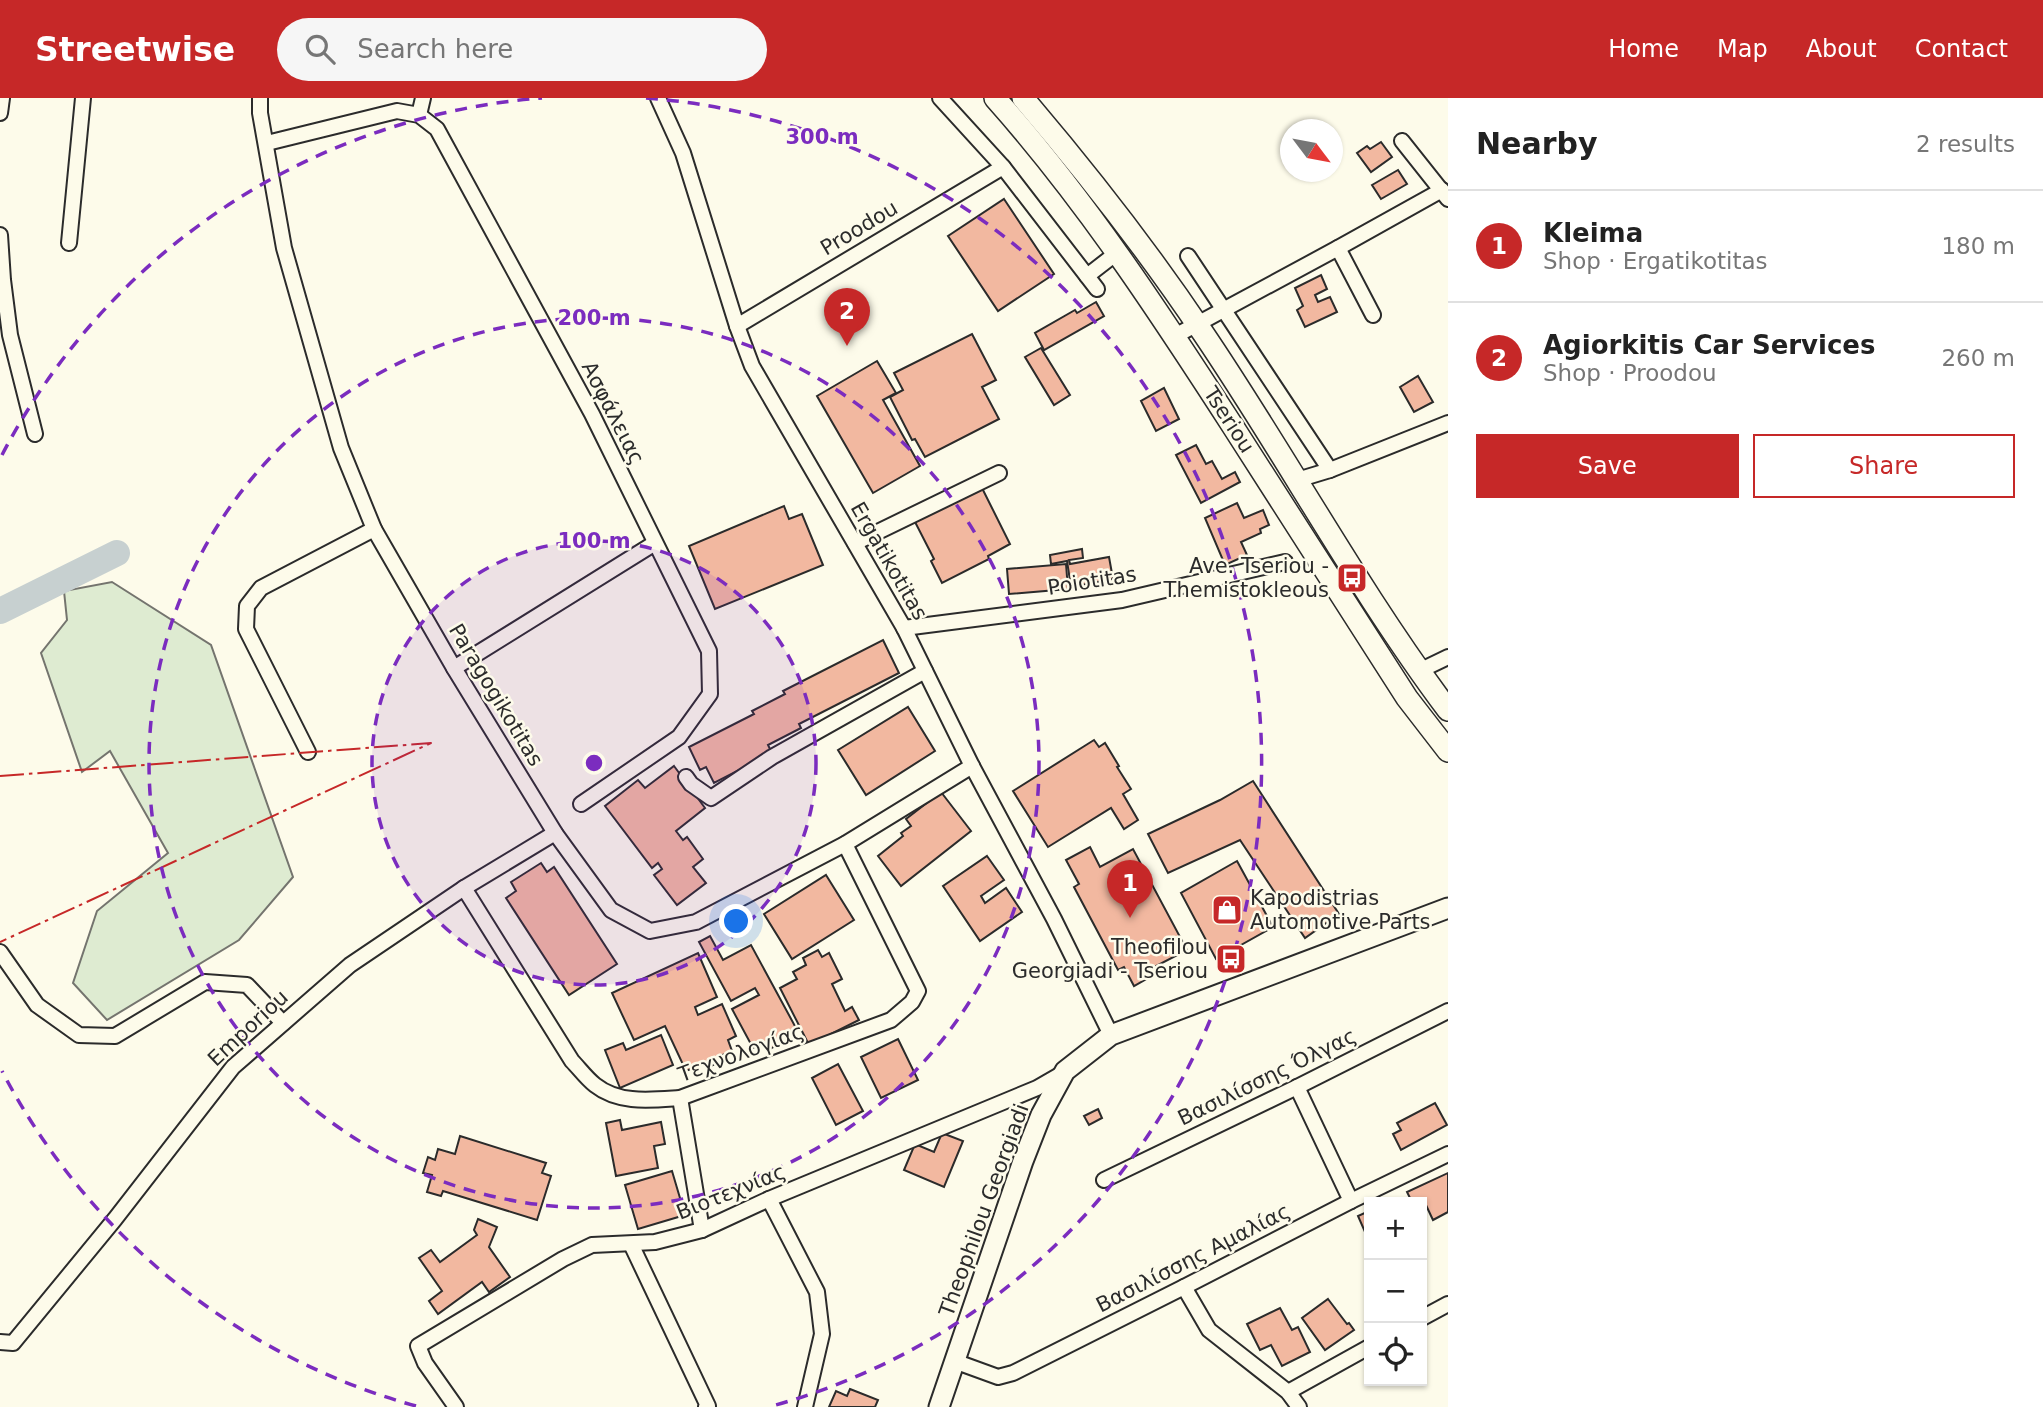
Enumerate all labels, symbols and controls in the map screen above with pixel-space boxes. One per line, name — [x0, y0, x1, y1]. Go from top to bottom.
search box — [277, 18, 767, 81]
text: Streetwise — [35, 30, 235, 69]
icon: search — [301, 30, 339, 68]
text: Search here — [357, 34, 513, 64]
text: Home — [1608, 35, 1679, 63]
text: Map — [1717, 35, 1768, 63]
text: About — [1806, 35, 1877, 63]
text: Contact — [1915, 35, 2008, 63]
north arrow — [1280, 119, 1343, 182]
text: 300 m — [785, 125, 859, 149]
text: Nearby — [1476, 126, 1598, 161]
text: 2 results — [1916, 131, 2015, 157]
street label: Proodou — [816, 196, 902, 260]
text: Kleima — [1543, 218, 1643, 248]
text: 1 — [1491, 233, 1507, 259]
text: 180 m — [1941, 233, 2015, 259]
text: Shop · Ergatikotitas — [1543, 248, 1768, 274]
pin: 2 — [824, 288, 870, 346]
text: 200 m — [557, 306, 631, 330]
text: Agiorkitis Car Services — [1543, 330, 1875, 360]
text: 2 — [1491, 345, 1507, 371]
text: 260 m — [1941, 345, 2015, 371]
street label: Ασφάλειας — [577, 357, 649, 469]
text: Shop · Proodou — [1543, 360, 1717, 386]
street label: Tseriou — [1198, 382, 1259, 458]
button: Save — [1476, 434, 1739, 498]
button: Share — [1753, 434, 2015, 498]
street label: Ergatikotitas — [846, 498, 932, 624]
text: 100 m — [557, 529, 631, 553]
place label: Ave. Tseriou - Themistokleous — [1163, 554, 1329, 602]
bus stop icon: Ave. Tseriou - Themistokleous — [1335, 561, 1369, 595]
street label: Poiotitas — [1046, 562, 1138, 600]
street label: Paragogikotitas — [444, 619, 548, 771]
centre of rings — [582, 751, 606, 775]
pin: 1 — [1107, 860, 1153, 918]
place label: Kapodistrias Automotive Parts — [1250, 886, 1431, 934]
shop icon: Kapodistrias Automotive Parts — [1210, 893, 1244, 927]
your location — [719, 904, 753, 938]
place label: Theofilou Georgiadi - Tseriou — [1012, 935, 1208, 983]
bus stop icon: Theofilou Georgiadi - Tseriou — [1214, 942, 1248, 976]
street label: Emporiou — [203, 985, 293, 1071]
street label: Τεχνολογίας — [674, 1019, 807, 1087]
street label: Βασιλίσσης Όλγας — [1174, 1023, 1360, 1131]
street label: Theophilou Georgiadi — [934, 1100, 1034, 1321]
street label: Βιοτεχνίας — [673, 1159, 789, 1225]
map controls — [1364, 1197, 1427, 1386]
button: + — [1364, 1197, 1427, 1260]
street label: Βασιλίσσης Αμαλίας — [1092, 1199, 1294, 1317]
button: − — [1364, 1260, 1427, 1323]
button: locate — [1364, 1323, 1427, 1386]

